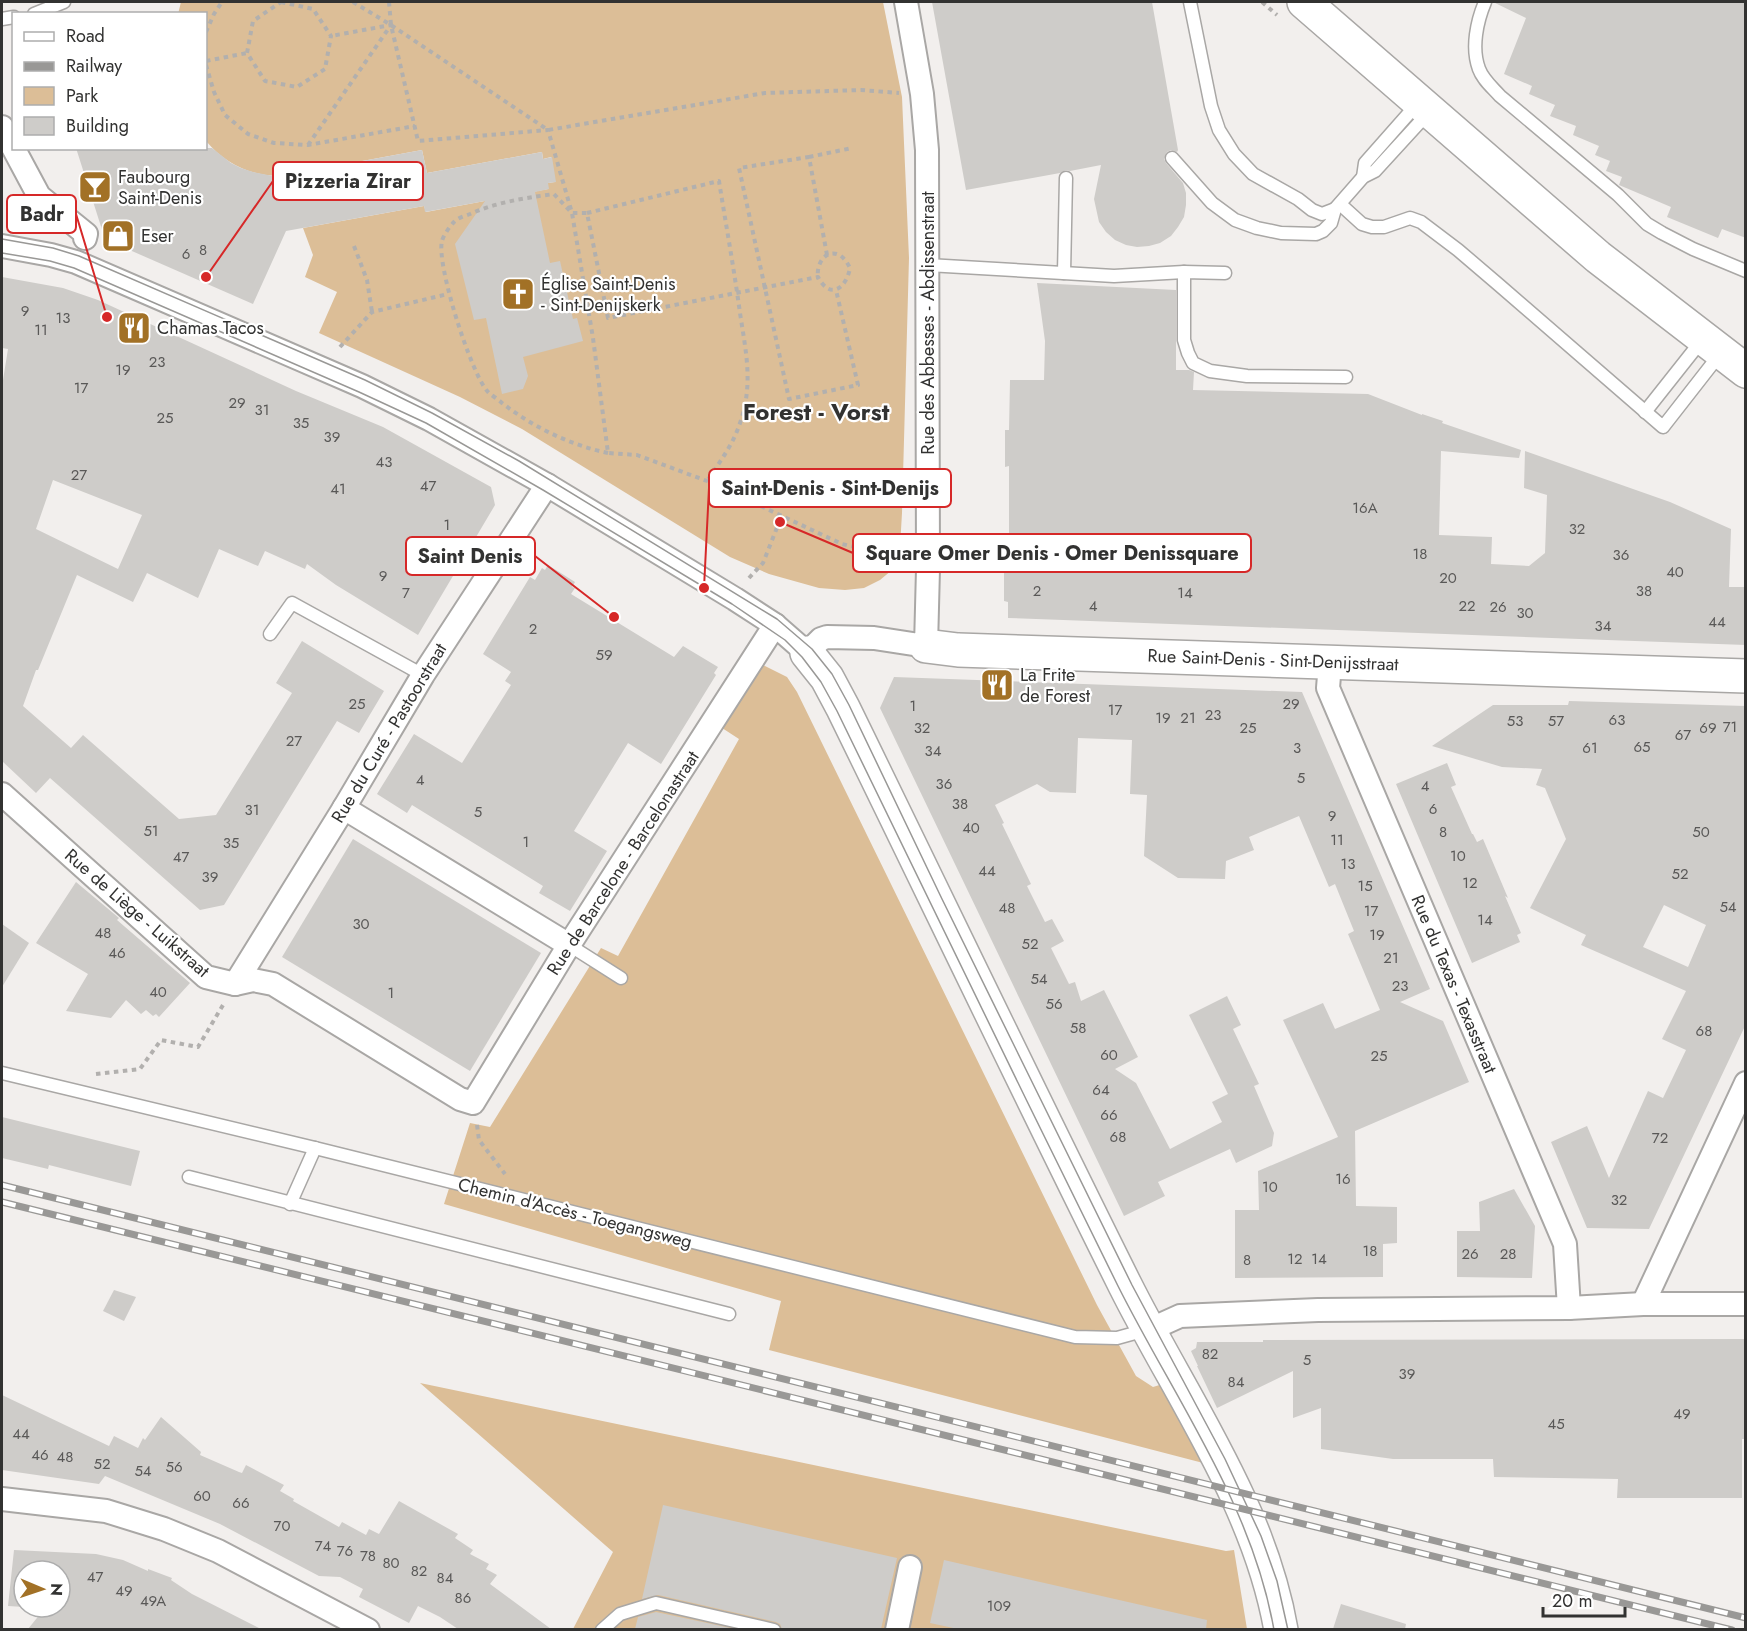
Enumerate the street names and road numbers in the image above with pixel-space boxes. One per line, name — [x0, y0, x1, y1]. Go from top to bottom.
street label: Rue des Abbesses - Abdissenstraat — [915, 191, 941, 455]
street label: Rue du Curé - Pastoorstraat — [325, 638, 453, 828]
street label: Rue Saint-Denis - Sint-Denijsstraat — [1147, 643, 1400, 677]
street label: Rue de Barcelone - Barcelonastraat — [541, 745, 706, 980]
street label: Rue de Liège - Luikstraat — [59, 843, 216, 984]
street label: Rue du Texas - Texasstraat — [1405, 891, 1504, 1078]
street label: Chemin d'Accès - Toegangsweg — [455, 1171, 695, 1255]

